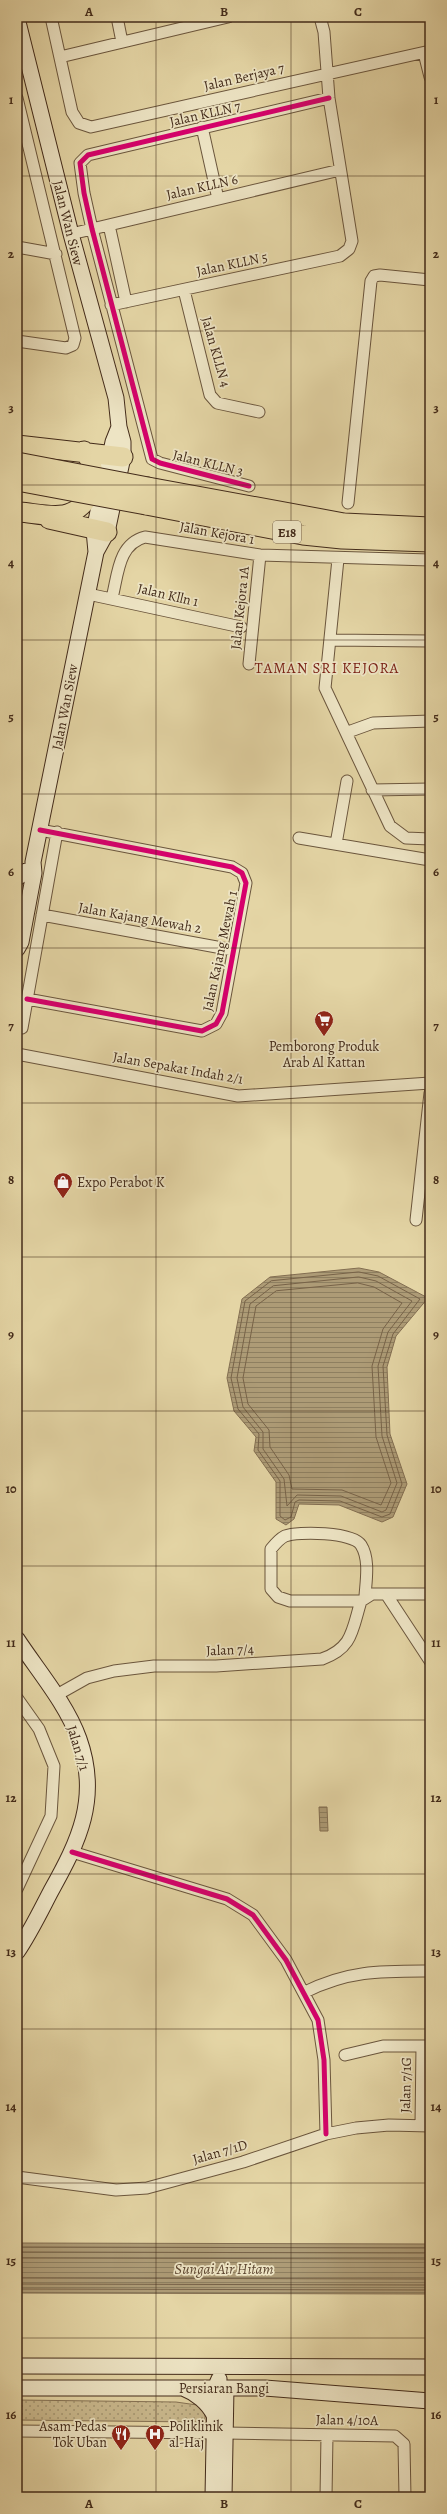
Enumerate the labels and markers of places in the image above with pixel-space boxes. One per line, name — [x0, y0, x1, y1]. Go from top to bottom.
supermarket icon: Pemborong Produk Arab Al Kattan — [313, 1009, 335, 1037]
place label: Pemborong Produk Arab Al Kattan — [269, 1037, 379, 1072]
shop icon: Expo Perabot K — [52, 1171, 74, 1199]
place label: Expo Perabot K — [77, 1173, 165, 1192]
place label: Asam Pedas Tok Uban — [38, 2417, 107, 2452]
place label: Poliklinik al-Haj — [169, 2417, 223, 2452]
restaurant icon: Asam Pedas Tok Uban — [110, 2423, 132, 2451]
hospital icon: Poliklinik al-Haj — [144, 2423, 166, 2451]

